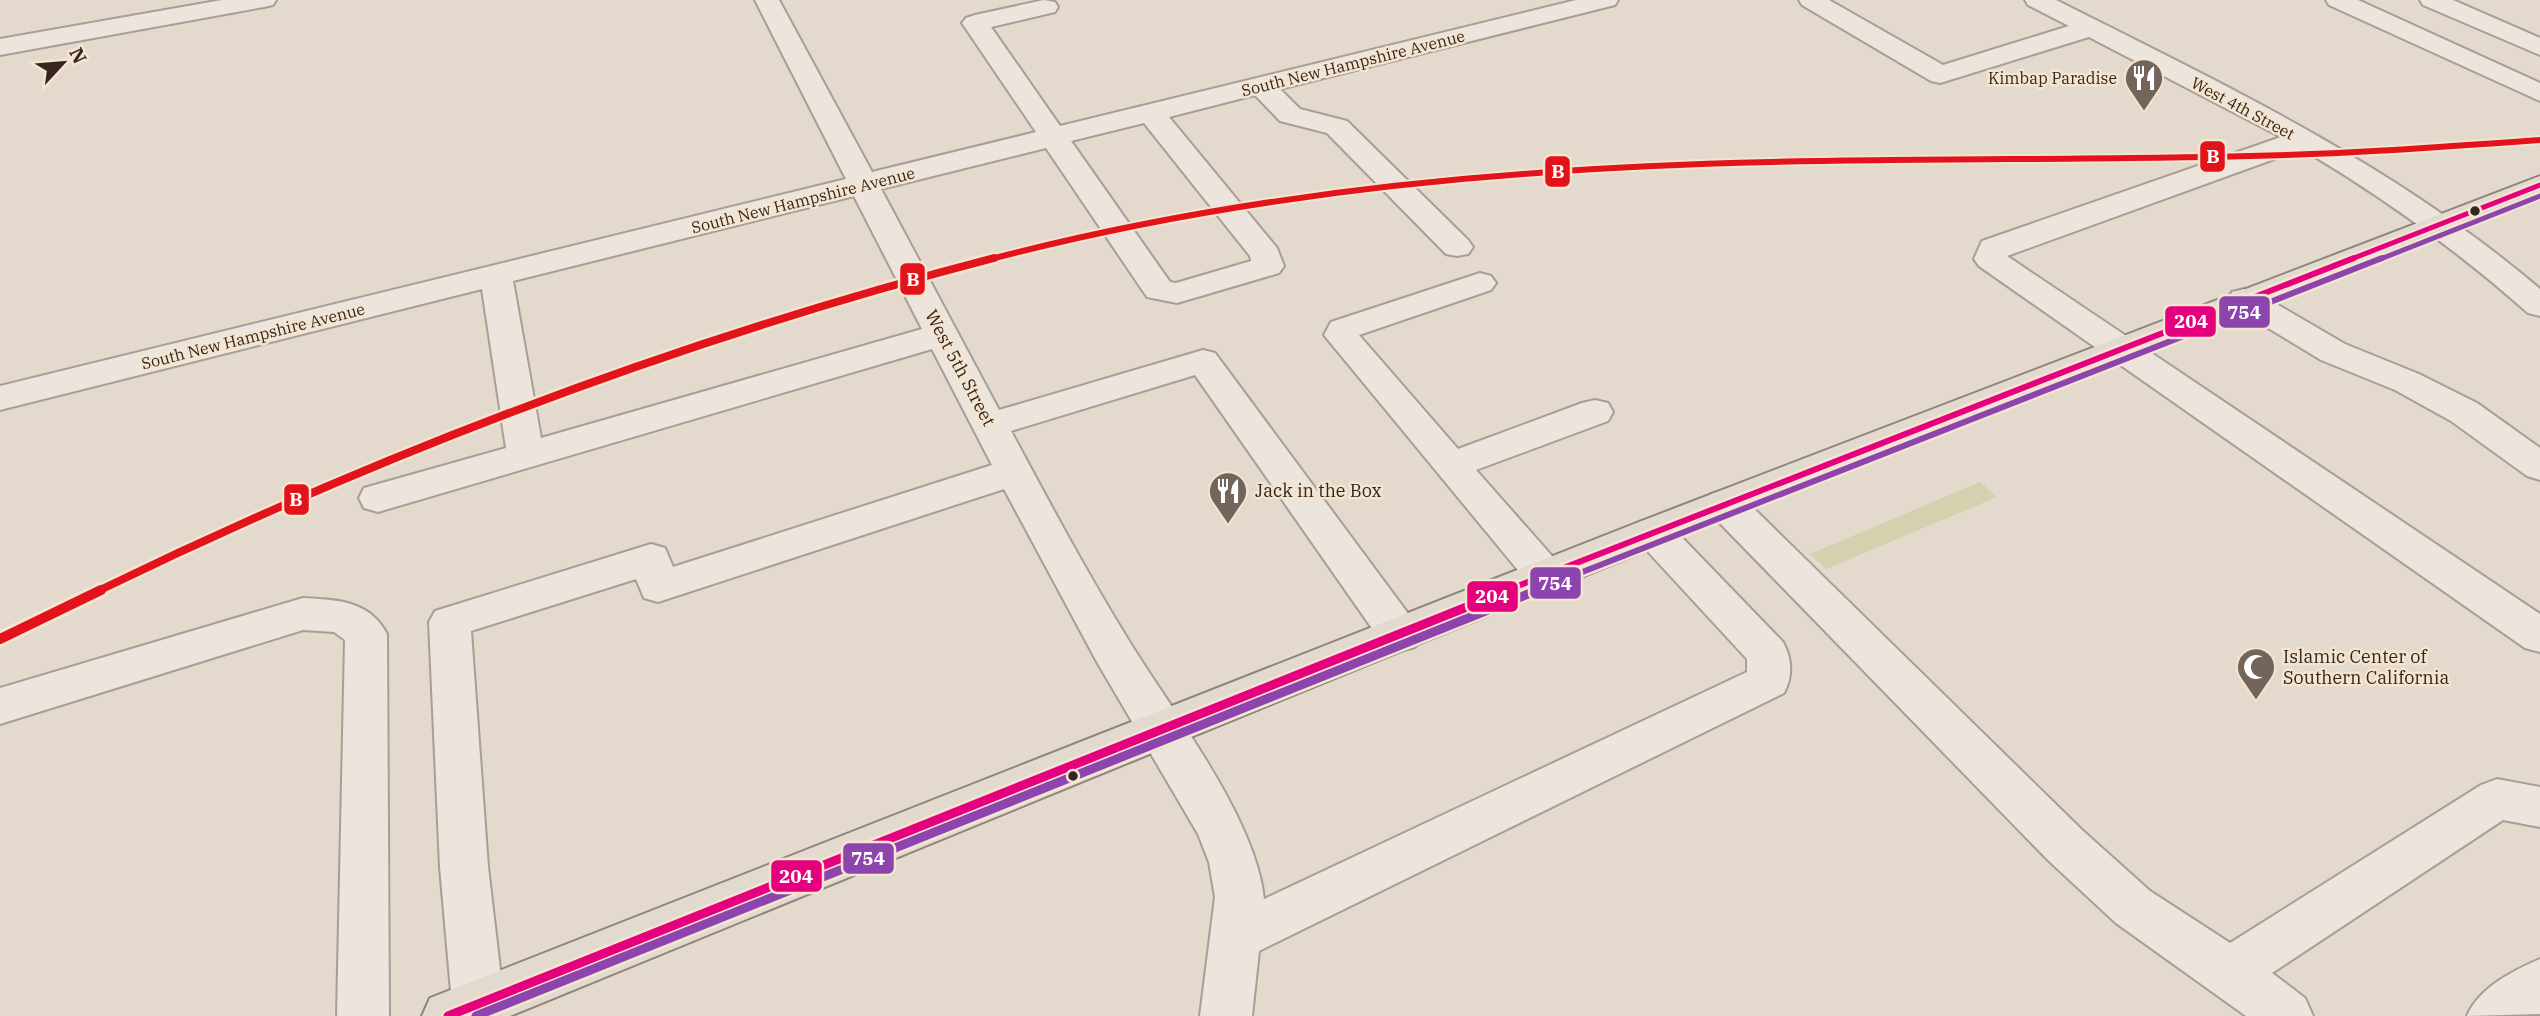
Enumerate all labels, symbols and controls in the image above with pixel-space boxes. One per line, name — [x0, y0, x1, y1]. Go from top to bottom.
street label: South New Hampshire Avenue — [1239, 26, 1467, 100]
north arrow — [28, 28, 98, 98]
text: N — [64, 44, 92, 68]
restaurant icon: Kimbap Paradise — [2123, 57, 2165, 112]
place label: Kimbap Paradise — [1988, 68, 2117, 88]
street label: West 4th Street — [2188, 72, 2298, 144]
line badge: B — [2199, 140, 2226, 173]
text: B — [2206, 144, 2220, 168]
line badge: B — [1544, 155, 1571, 188]
text: B — [1551, 159, 1565, 183]
street label: South New Hampshire Avenue — [689, 163, 917, 237]
unlabelled marker — [2468, 204, 2482, 218]
line badge: B — [899, 262, 926, 296]
text: B — [906, 267, 920, 291]
line badge: 754 — [2218, 295, 2271, 329]
street label: South New Hampshire Avenue — [139, 299, 367, 373]
text: 754 — [2227, 300, 2261, 324]
line badge: 204 — [2164, 305, 2217, 338]
street label: West 5th Street — [920, 306, 1001, 430]
text: 204 — [2174, 309, 2208, 333]
restaurant icon: Jack in the Box — [1207, 470, 1249, 525]
place label: Jack in the Box — [1255, 479, 1382, 502]
line badge: B — [283, 483, 310, 516]
text: B — [289, 487, 303, 511]
line badge: 754 — [1529, 566, 1582, 600]
text: 754 — [1538, 571, 1572, 595]
line badge: 204 — [1466, 580, 1519, 613]
text: 204 — [1475, 584, 1509, 608]
place label: Islamic Center of Southern California — [2283, 645, 2450, 689]
mosque icon: Islamic Center of Southern California — [2235, 646, 2277, 701]
unlabelled marker — [1066, 769, 1080, 783]
line badge: 754 — [842, 842, 895, 875]
text: 754 — [851, 846, 885, 870]
line badge: 204 — [770, 859, 823, 893]
text: 204 — [779, 864, 813, 888]

